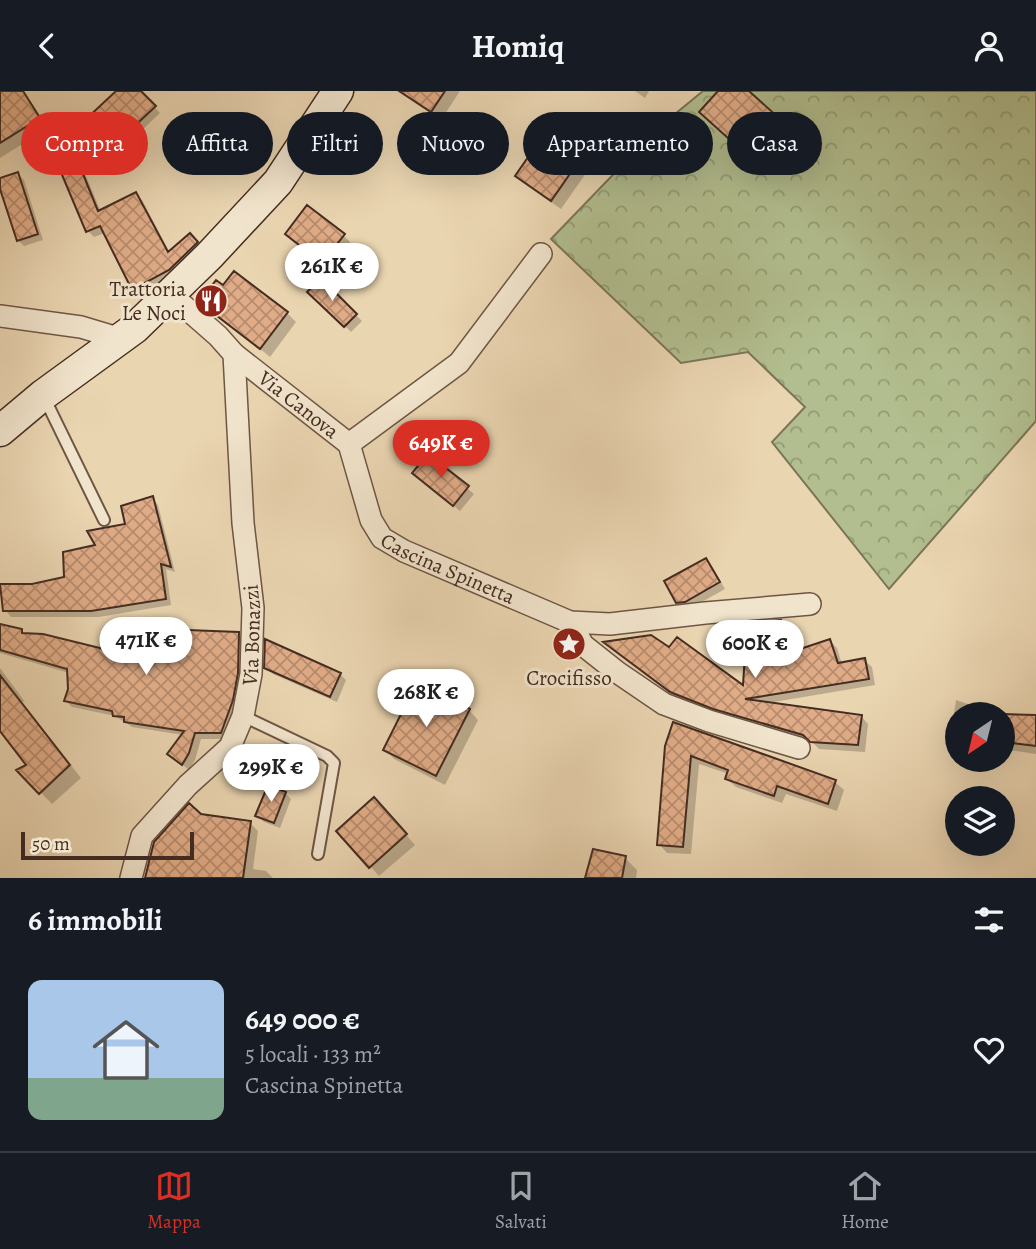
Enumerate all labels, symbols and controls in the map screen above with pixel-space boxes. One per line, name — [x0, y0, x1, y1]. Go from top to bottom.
text: Homiq — [472, 24, 564, 68]
icon: back — [28, 27, 66, 65]
icon: person — [970, 27, 1008, 65]
chip: Compra — [21, 112, 148, 175]
chip: Affitta — [162, 112, 273, 175]
chip: Filtri — [287, 112, 383, 175]
chip: Nuovo — [397, 112, 509, 175]
chip: Appartamento — [523, 112, 713, 175]
chip: Casa — [727, 112, 822, 175]
pin: 261K € — [275, 243, 389, 303]
text: 261K € — [301, 250, 363, 281]
place label: Trattoria Le Noci — [109, 275, 186, 327]
restaurant icon: Trattoria Le Noci — [192, 282, 230, 320]
street label: Via Canova — [252, 364, 345, 445]
pin: 649K € — [384, 421, 498, 480]
text: 649K € — [409, 427, 473, 458]
street label: Cascina Spinetta — [375, 526, 520, 611]
street label: Via Bonazzi — [235, 583, 267, 689]
pin: 471K € — [89, 617, 203, 677]
pin: 600K € — [698, 621, 812, 680]
text: 471K € — [115, 624, 177, 655]
place icon: Crocifisso — [550, 625, 588, 663]
text: 600K € — [722, 627, 788, 658]
place label: Crocifisso — [526, 664, 612, 692]
pin: 268K € — [369, 669, 483, 729]
text: 268K € — [393, 676, 459, 707]
north arrow — [945, 702, 1015, 772]
map controls — [945, 702, 1015, 856]
pin: 299K € — [214, 745, 328, 804]
text: 299K € — [239, 751, 303, 782]
button: layers — [945, 786, 1015, 856]
scale bar — [21, 829, 194, 861]
text: 50 m — [32, 831, 70, 857]
text: 6 immobili — [28, 900, 163, 940]
icon: filters — [970, 901, 1008, 939]
text: 649 000 € — [245, 999, 360, 1039]
icon: home — [84, 1008, 168, 1092]
icon: heart — [970, 1031, 1008, 1069]
text: 5 locali · 133 m² — [245, 1039, 381, 1070]
text: Cascina Spinetta — [245, 1070, 403, 1101]
tab: Mappa — [147, 1167, 201, 1235]
tab: Salvati — [495, 1167, 547, 1235]
tab: Home — [841, 1167, 889, 1235]

